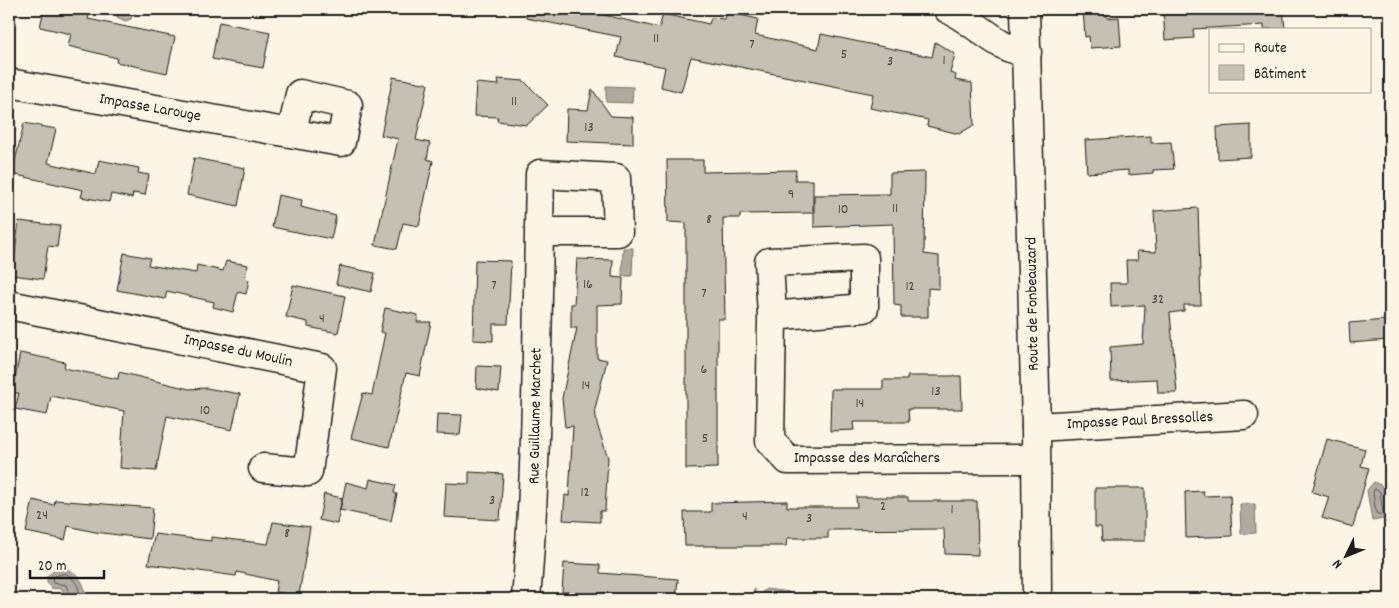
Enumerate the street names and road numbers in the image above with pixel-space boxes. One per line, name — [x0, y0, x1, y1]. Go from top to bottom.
street label: Impasse Larouge — [97, 88, 203, 128]
street label: Route de Fonbeauzard — [1020, 237, 1046, 371]
street label: Impasse du Moulin — [182, 328, 294, 374]
street label: Rue Guillaume Marchet — [523, 347, 549, 484]
street label: Impasse Paul Bressolles — [1066, 406, 1214, 436]
street label: Impasse des Maraîchers — [794, 447, 941, 470]

